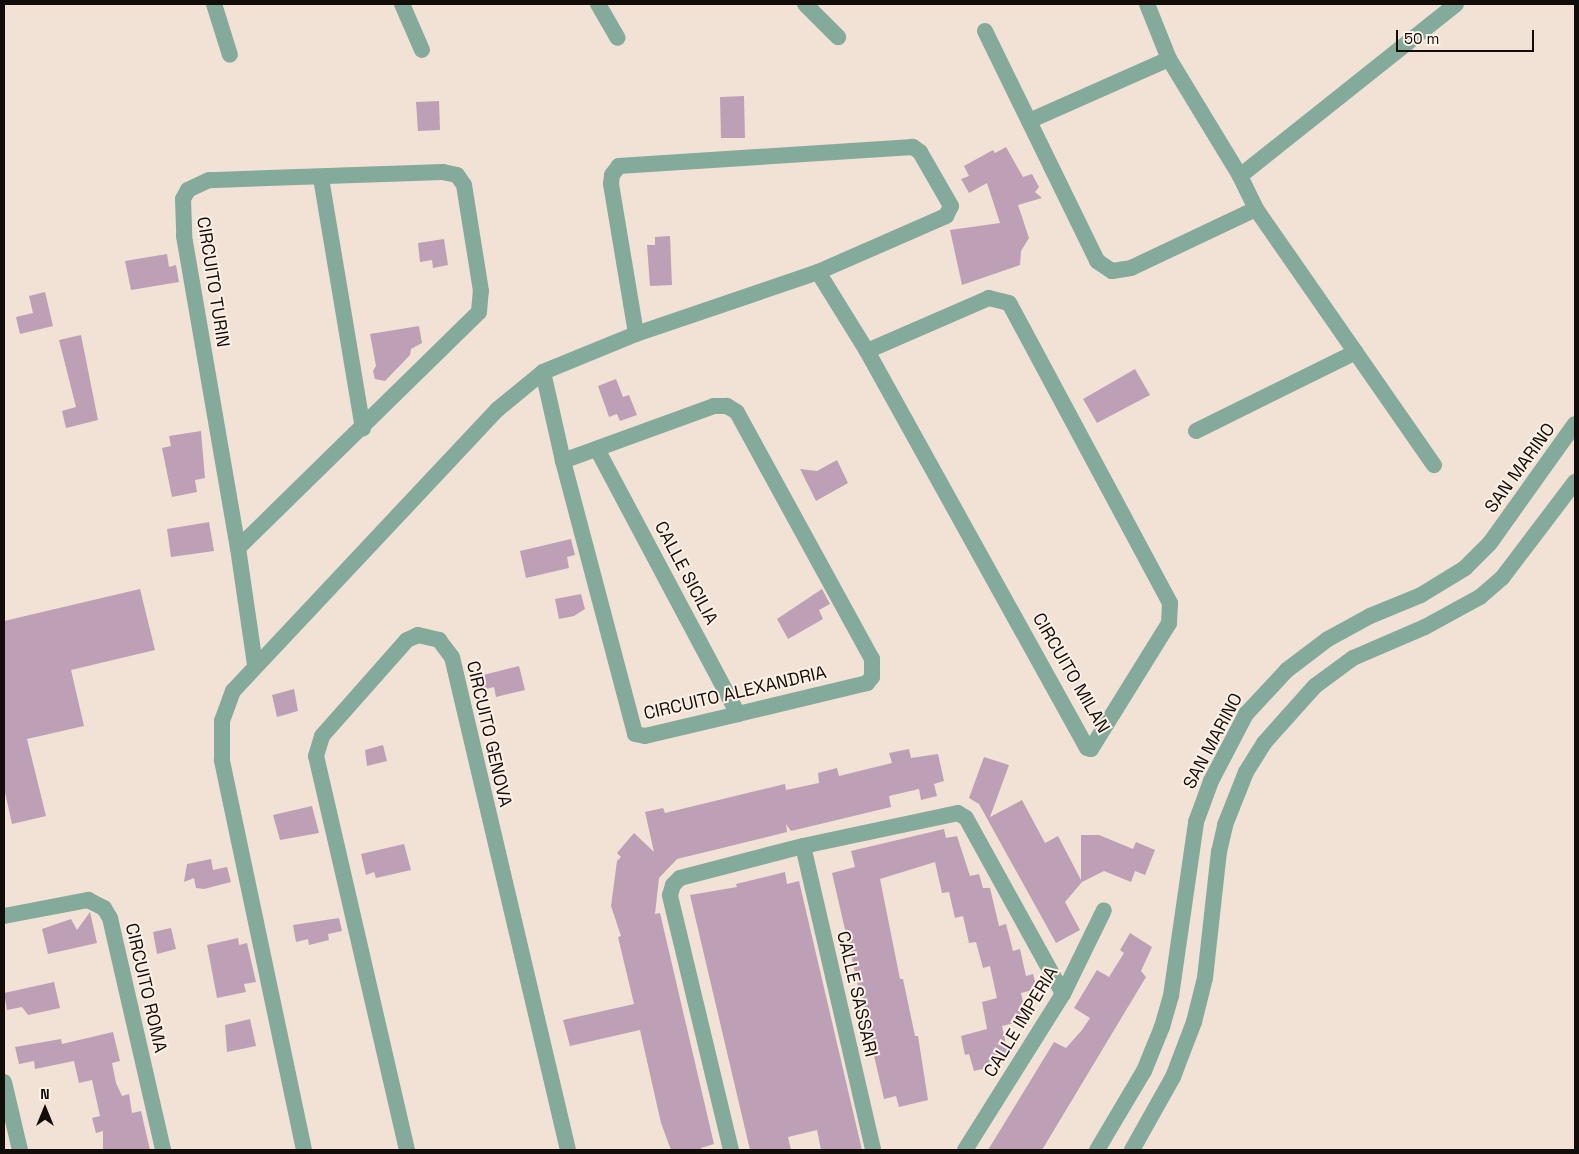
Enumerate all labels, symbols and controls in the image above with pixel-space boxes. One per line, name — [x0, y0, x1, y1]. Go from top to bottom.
scale bar — [1399, 20, 1536, 52]
text: 50 m — [1404, 29, 1439, 48]
street label: CIRCUITO TURIN — [192, 215, 234, 349]
street label: SAN MARINO — [1480, 419, 1560, 517]
street label: CALLE SICILIA — [650, 518, 722, 628]
street label: CIRCUITO MILAN — [1028, 609, 1114, 737]
street label: CIRCUITO GENOVA — [462, 659, 516, 809]
street label: CIRCUITO ALEXANDRIA — [641, 661, 829, 725]
street label: SAN MARINO — [1179, 689, 1247, 793]
street label: CIRCUITO ROMA — [121, 921, 171, 1055]
street label: CALLE SASSARI — [832, 929, 882, 1059]
street label: CALLE IMPERIA — [980, 963, 1062, 1081]
north arrow — [20, 1084, 70, 1134]
text: N — [40, 1085, 50, 1103]

